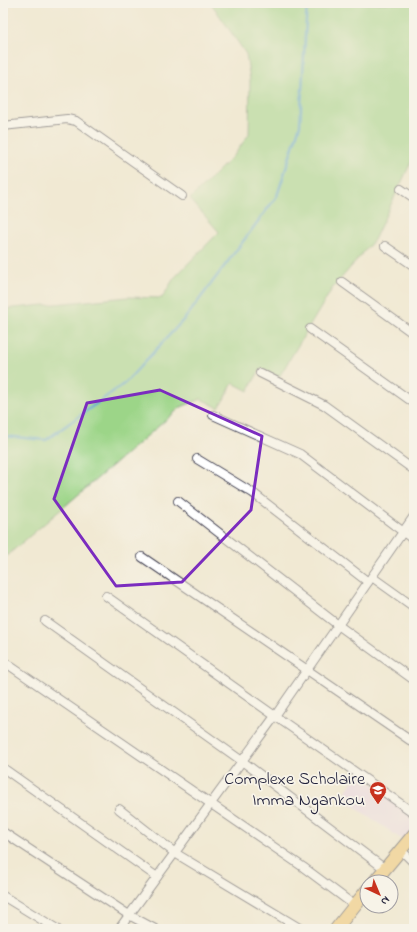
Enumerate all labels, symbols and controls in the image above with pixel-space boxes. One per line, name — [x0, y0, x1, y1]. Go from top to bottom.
place label: Complexe Scholaire Imma Ngankou — [224, 767, 366, 815]
school or university icon: Complexe Scholaire Imma Ngankou — [368, 780, 388, 805]
north arrow — [359, 874, 399, 914]
text: N — [377, 892, 393, 909]

